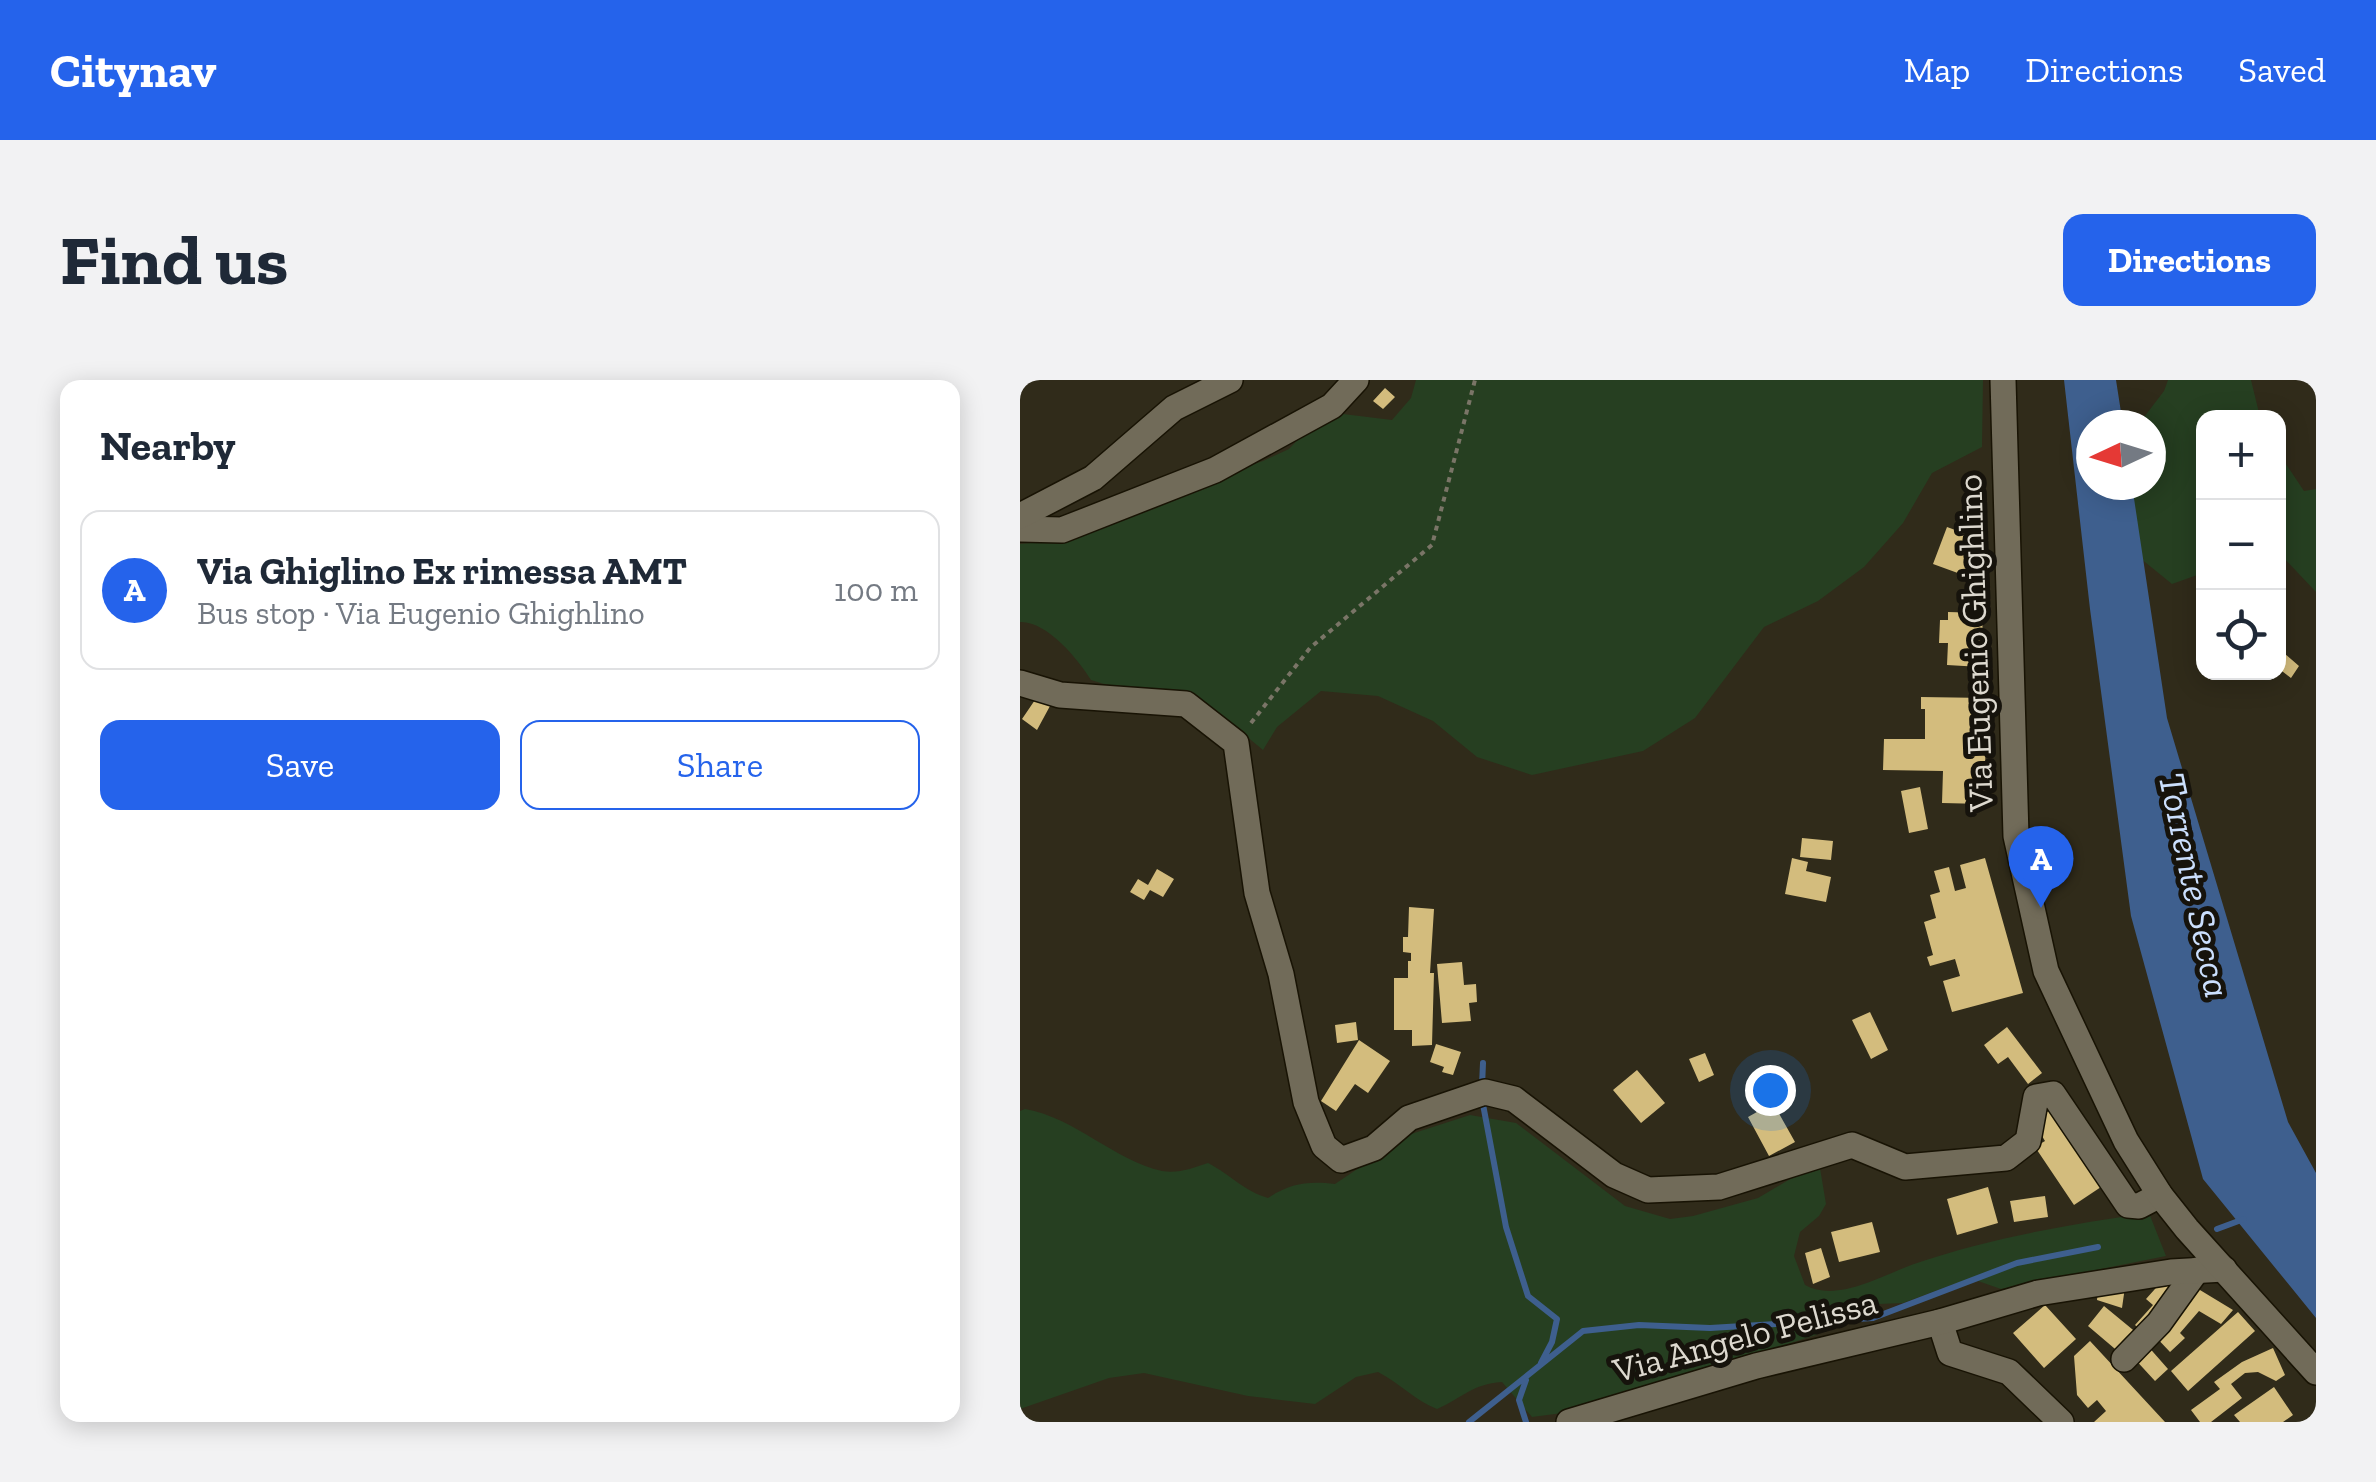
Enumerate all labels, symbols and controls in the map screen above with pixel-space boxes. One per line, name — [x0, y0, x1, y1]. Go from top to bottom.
text: Citynav — [50, 42, 217, 99]
text: Map — [1904, 49, 1970, 91]
text: Directions — [2025, 49, 2183, 91]
text: Saved — [2238, 49, 2326, 91]
button: Directions — [2063, 214, 2316, 306]
text: Find us — [60, 218, 288, 302]
north arrow — [2076, 410, 2166, 500]
map controls — [2196, 410, 2286, 680]
button: + — [2196, 410, 2286, 500]
text: Nearby — [100, 420, 236, 471]
street label: Via Eugenio Ghighlino — [1948, 474, 2002, 813]
button: − — [2196, 500, 2286, 590]
text: Via Ghiglino Ex rimessa AMT — [197, 548, 687, 594]
text: A — [124, 571, 145, 609]
text: 100 m — [834, 571, 918, 609]
button: locate — [2196, 590, 2286, 680]
text: Bus stop · Via Eugenio Ghighlino — [197, 594, 645, 632]
button: Save — [100, 720, 500, 810]
button: Share — [520, 720, 920, 810]
water label: Torrente Secca — [2149, 769, 2241, 1001]
pin: A — [2008, 826, 2074, 908]
your location — [1745, 1065, 1796, 1116]
street label: Via Angelo Pelissa — [1607, 1281, 1882, 1392]

